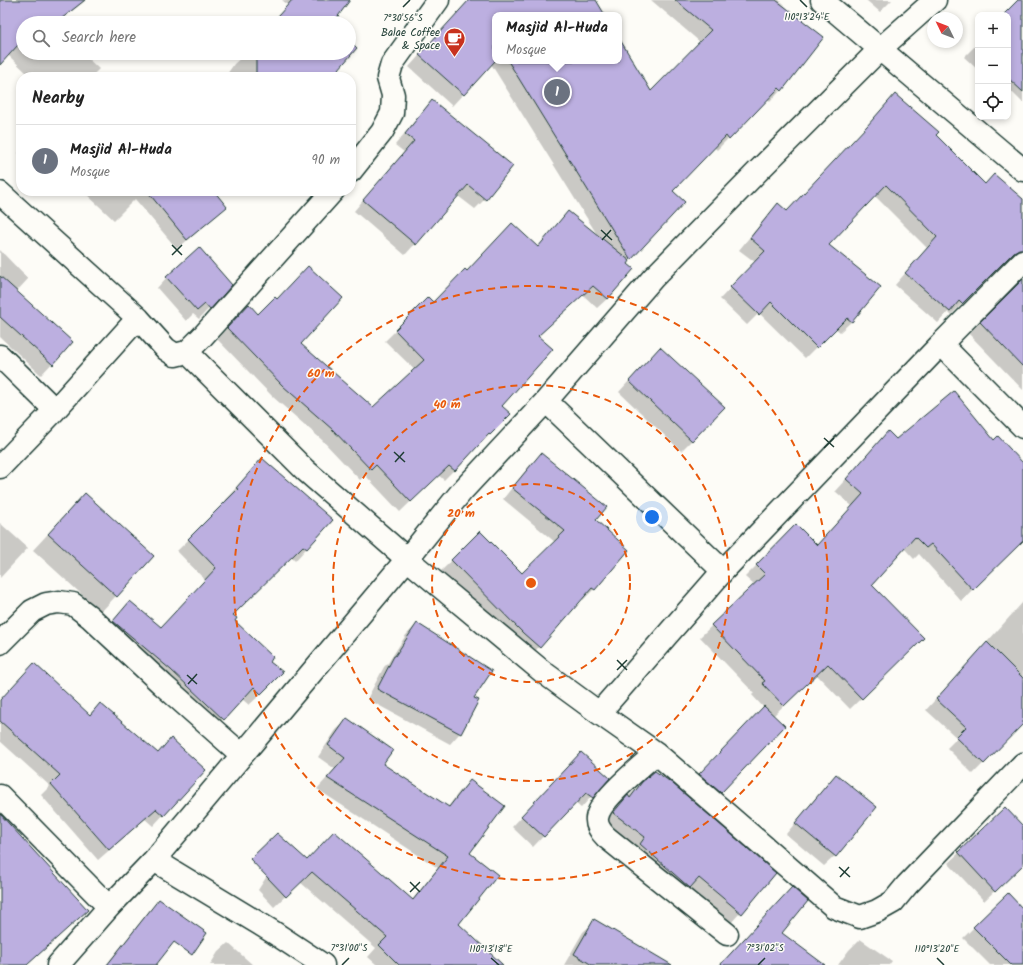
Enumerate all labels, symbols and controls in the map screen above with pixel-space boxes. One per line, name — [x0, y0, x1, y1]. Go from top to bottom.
text: 110°13'24"E — [784, 9, 831, 25]
text: 7°30'56"S — [383, 10, 424, 26]
popup — [492, 12, 622, 64]
north arrow — [927, 12, 963, 48]
map controls — [975, 12, 1011, 120]
button: + — [975, 12, 1011, 48]
search box — [16, 16, 356, 60]
text: Masjid Al-Huda — [506, 16, 608, 40]
place label: Balae Coffee & Space — [381, 24, 440, 55]
cafe icon: Balae Coffee & Space — [442, 25, 468, 58]
text: Search here — [62, 26, 136, 50]
icon: search — [30, 27, 52, 49]
text: Mosque — [506, 40, 546, 61]
button: − — [975, 48, 1011, 84]
pin: 1 — [544, 77, 570, 107]
button: locate — [975, 84, 1011, 120]
text: Nearby — [32, 85, 84, 112]
text: Masjid Al-Huda — [70, 138, 172, 162]
text: 1 — [43, 150, 47, 171]
text: 90 m — [312, 150, 340, 171]
text: Mosque — [70, 162, 110, 183]
text: 60 m — [307, 364, 335, 383]
text: 40 m — [433, 395, 461, 414]
text: 20 m — [447, 504, 475, 523]
your location — [642, 507, 662, 527]
centre of rings — [524, 576, 538, 590]
text: 7°31'00"S — [331, 940, 368, 956]
text: 7°31'02"S — [746, 940, 785, 956]
text: 110°13'18"E — [469, 941, 514, 957]
text: 110°13'20"E — [915, 941, 961, 957]

